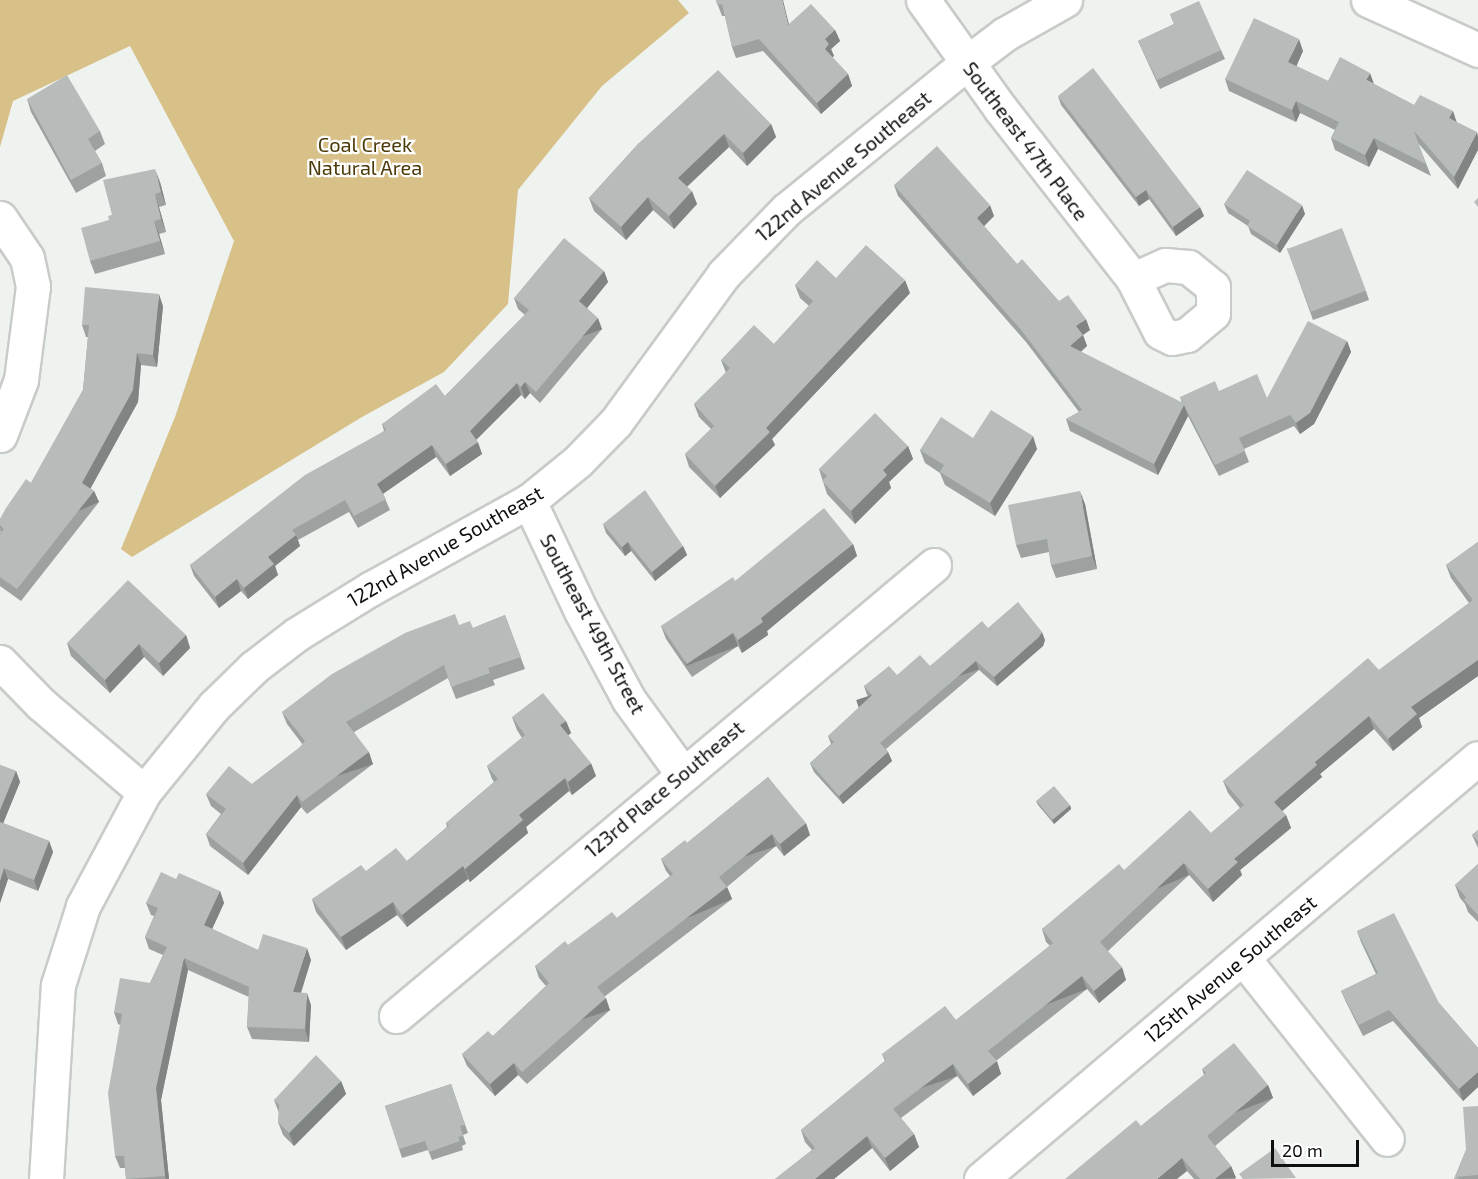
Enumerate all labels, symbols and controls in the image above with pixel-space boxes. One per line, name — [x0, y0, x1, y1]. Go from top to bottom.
street label: Southeast 47th Place — [958, 57, 1094, 225]
street label: 122nd Avenue Southeast — [750, 85, 936, 247]
park label: Coal Creek Natural Area — [307, 133, 423, 180]
street label: 122nd Avenue Southeast — [343, 480, 547, 612]
street label: Southeast 49th Street — [535, 530, 651, 718]
street label: 123rd Place Southeast — [580, 715, 748, 863]
street label: 125th Avenue Southeast — [1139, 890, 1321, 1048]
scale bar — [1274, 1128, 1362, 1166]
text: 20 m — [1282, 1139, 1323, 1161]

